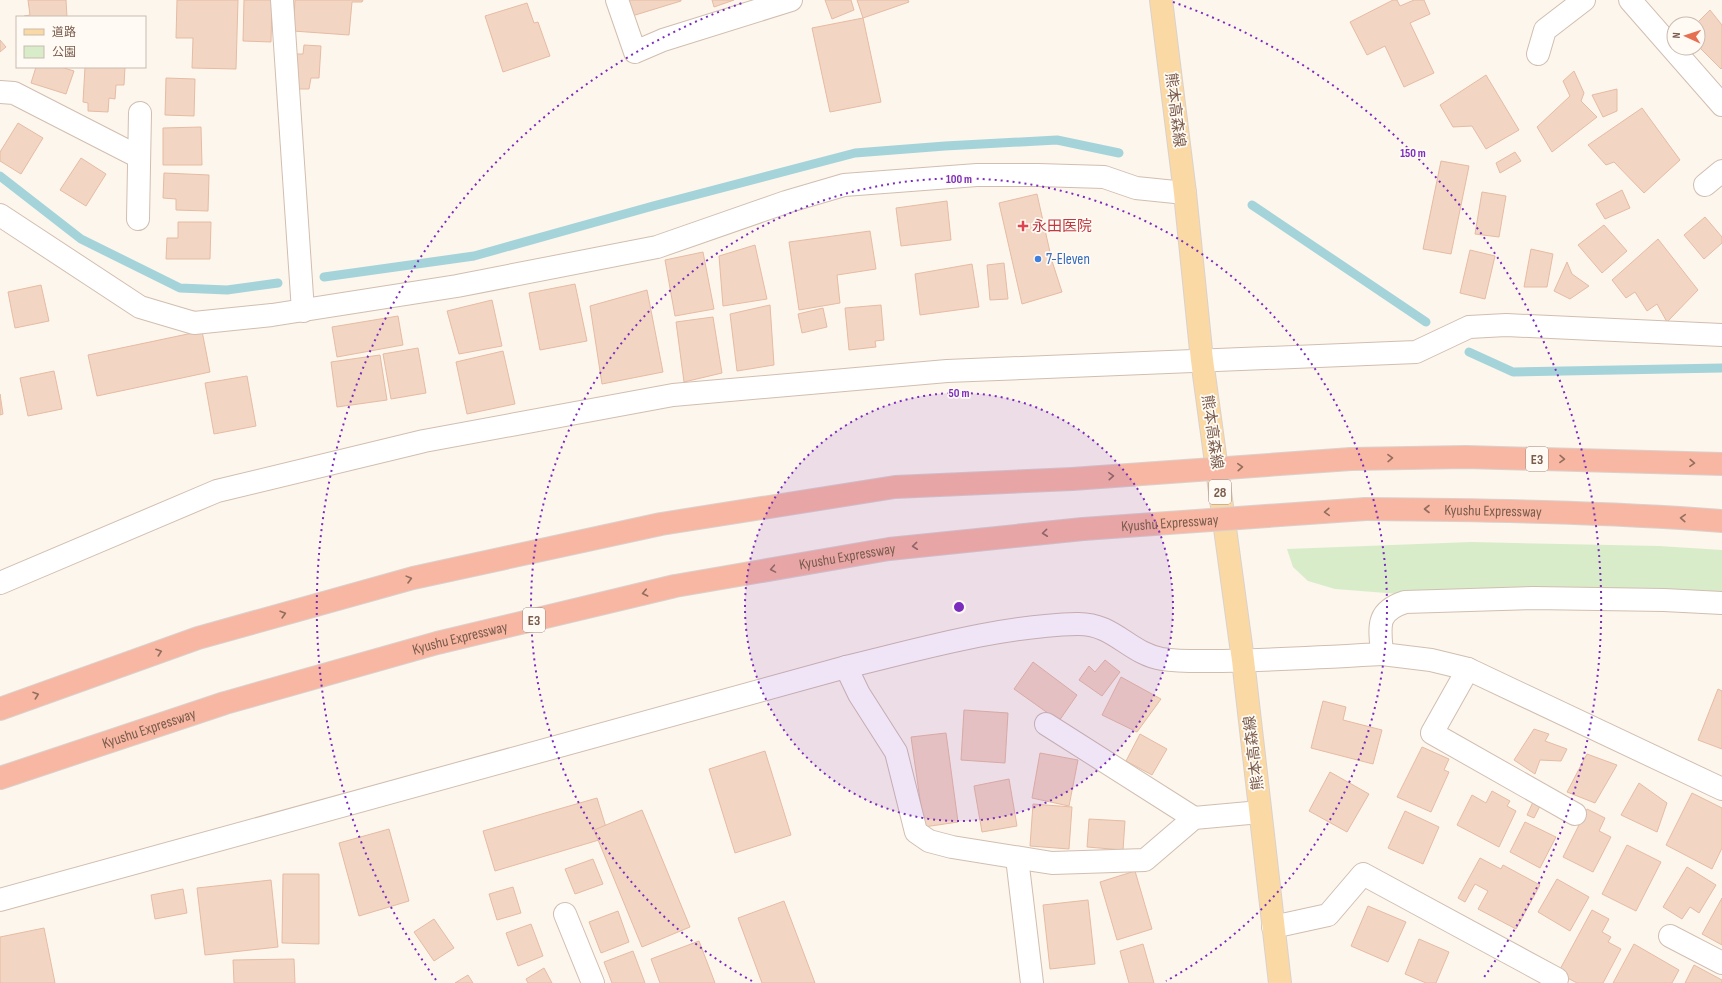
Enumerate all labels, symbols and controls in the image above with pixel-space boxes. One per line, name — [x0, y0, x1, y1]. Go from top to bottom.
legend — [16, 16, 146, 68]
north arrow — [1666, 16, 1706, 56]
text: 道路 — [52, 25, 76, 40]
text: N — [1670, 32, 1683, 39]
text: 公園 — [52, 45, 76, 60]
street label: 熊本高森線 — [1161, 72, 1189, 148]
text: 150 m — [1400, 146, 1426, 161]
text: 100 m — [946, 172, 972, 187]
place label: 永田医院 — [1032, 217, 1092, 236]
marker: 永田医院 — [1017, 220, 1029, 232]
place label: 7-Eleven — [1046, 250, 1090, 269]
marker: 7-Eleven — [1033, 254, 1043, 264]
text: 50 m — [949, 386, 969, 401]
street label: 熊本高森線 — [1197, 394, 1227, 470]
road number: E3 — [1526, 447, 1548, 471]
one-way arrow — [1387, 454, 1393, 462]
one-way arrow — [1559, 455, 1565, 464]
one-way arrow — [1689, 458, 1695, 467]
one-way arrow — [1237, 462, 1243, 471]
one-way arrow — [1108, 472, 1114, 481]
road number: 28 — [1209, 480, 1231, 504]
street label: Kyushu Expressway — [1444, 500, 1542, 521]
one-way arrow — [1424, 505, 1430, 513]
one-way arrow — [1324, 507, 1330, 516]
street label: Kyushu Expressway — [1121, 510, 1219, 536]
one-way arrow — [1680, 513, 1686, 522]
one-way arrow — [1042, 528, 1048, 537]
street label: Kyushu Expressway — [798, 539, 896, 574]
one-way arrow — [912, 542, 918, 551]
one-way arrow — [770, 564, 776, 573]
one-way arrow — [405, 575, 412, 584]
one-way arrow — [642, 588, 649, 597]
centre of rings — [952, 600, 966, 614]
road number: E3 — [523, 608, 545, 632]
one-way arrow — [280, 610, 287, 619]
street label: Kyushu Expressway — [410, 617, 510, 659]
one-way arrow — [156, 648, 163, 657]
one-way arrow — [33, 691, 40, 700]
street label: Kyushu Expressway — [100, 704, 198, 753]
street label: 熊本高森線 — [1240, 715, 1268, 791]

